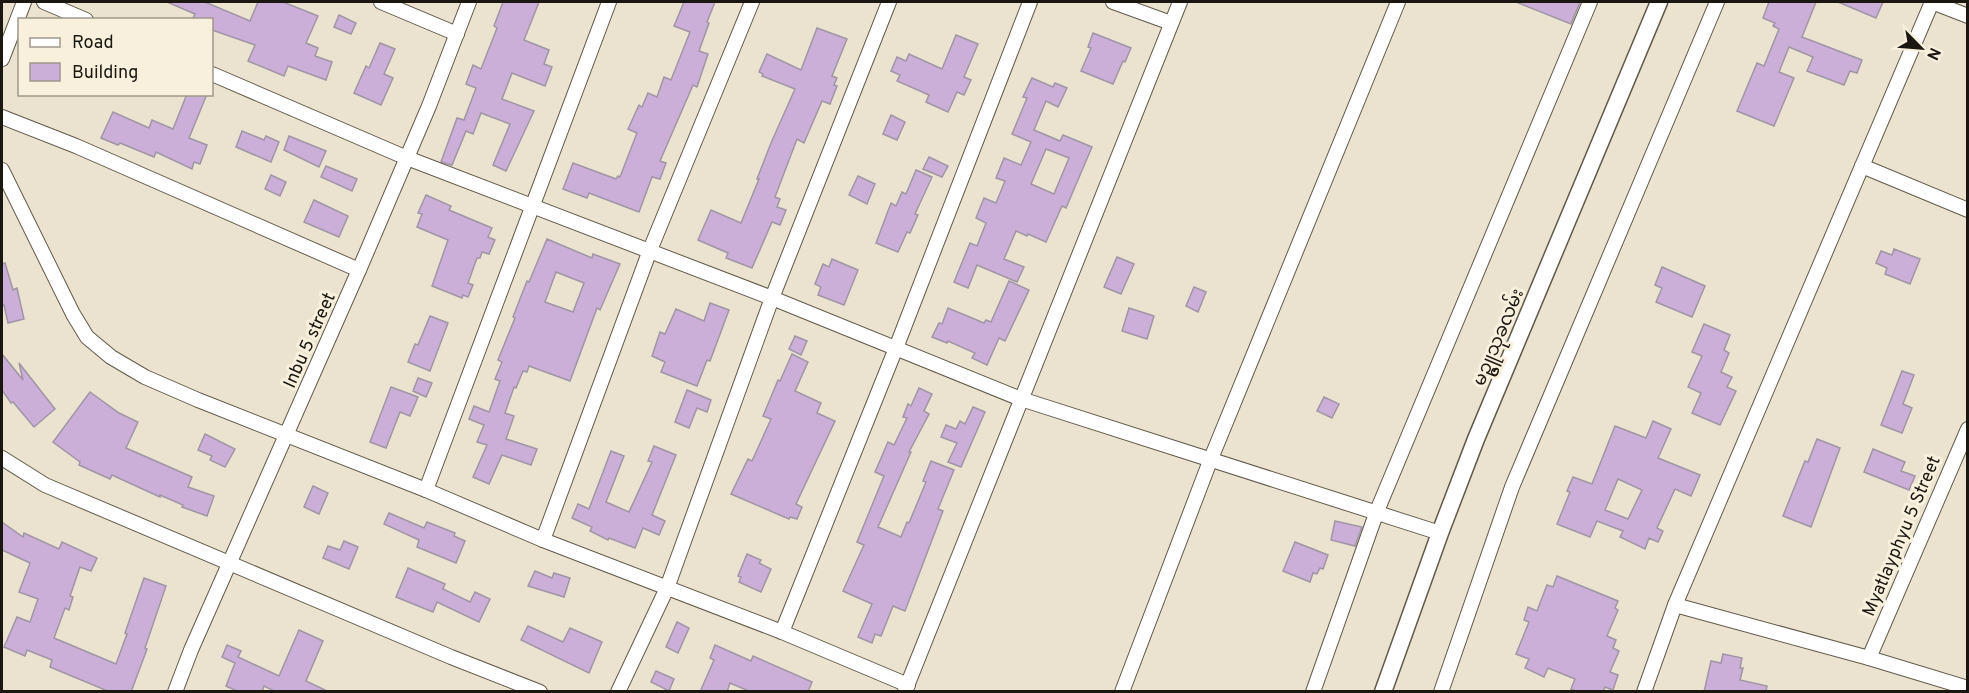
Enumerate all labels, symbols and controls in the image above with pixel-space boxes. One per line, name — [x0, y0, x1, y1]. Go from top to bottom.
legend — [18, 18, 213, 96]
north arrow — [1891, 18, 1951, 78]
text: Road — [72, 32, 114, 55]
text: N — [1921, 44, 1944, 63]
text: Building — [72, 62, 138, 85]
street label: မဥ္ဇူသုခလမ်း — [1466, 284, 1532, 390]
street label: Inbu 5 street — [279, 289, 342, 392]
street label: Myatlayphyu 5 Street — [1858, 453, 1947, 620]

